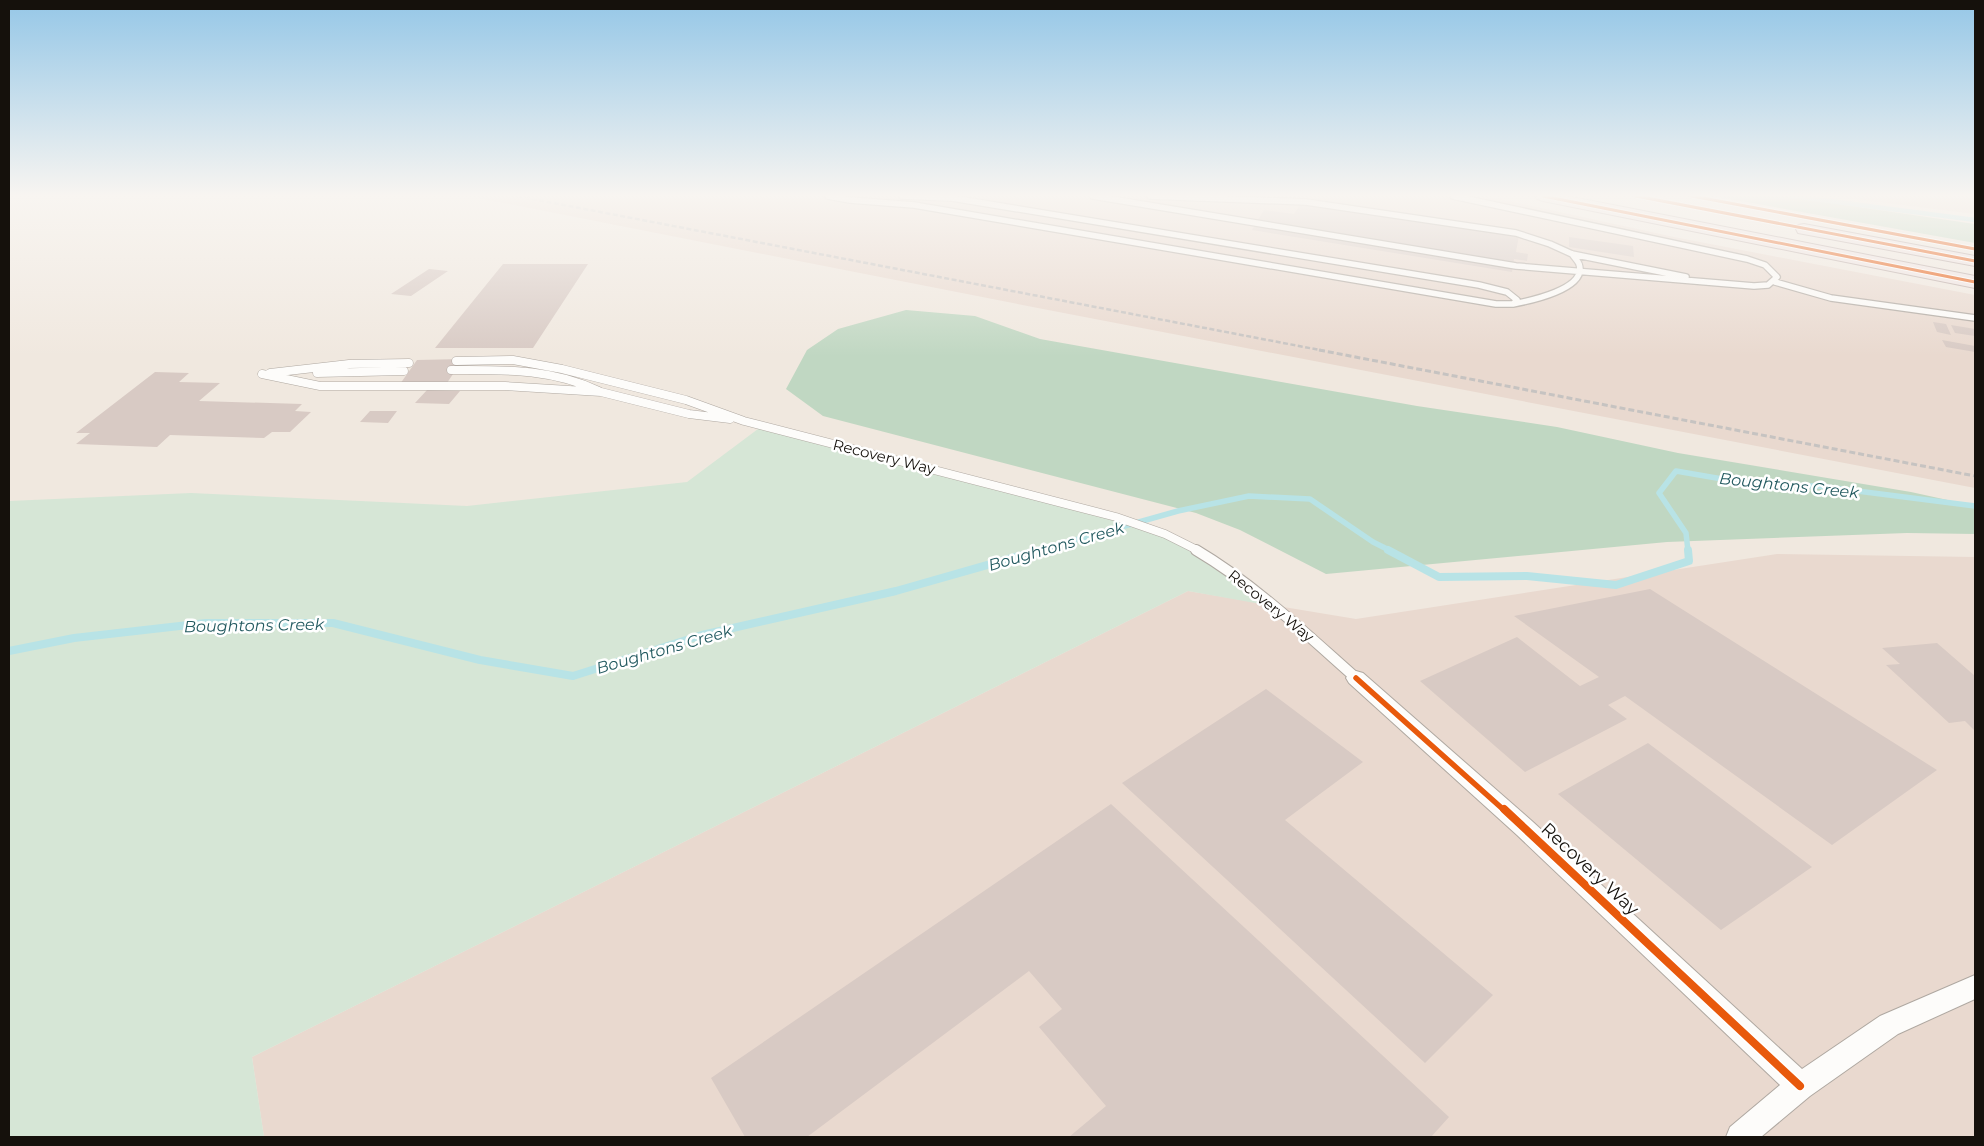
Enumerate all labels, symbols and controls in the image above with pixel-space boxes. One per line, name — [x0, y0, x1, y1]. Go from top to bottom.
street label: Recovery Way — [831, 435, 938, 479]
water label: Boughtons Creek — [1718, 469, 1861, 502]
water label: Boughtons Creek — [986, 518, 1128, 575]
street label: Recovery Way — [1225, 565, 1319, 647]
water label: Boughtons Creek — [184, 615, 326, 636]
water label: Boughtons Creek — [594, 621, 736, 678]
street label: Recovery Way — [1536, 818, 1644, 920]

